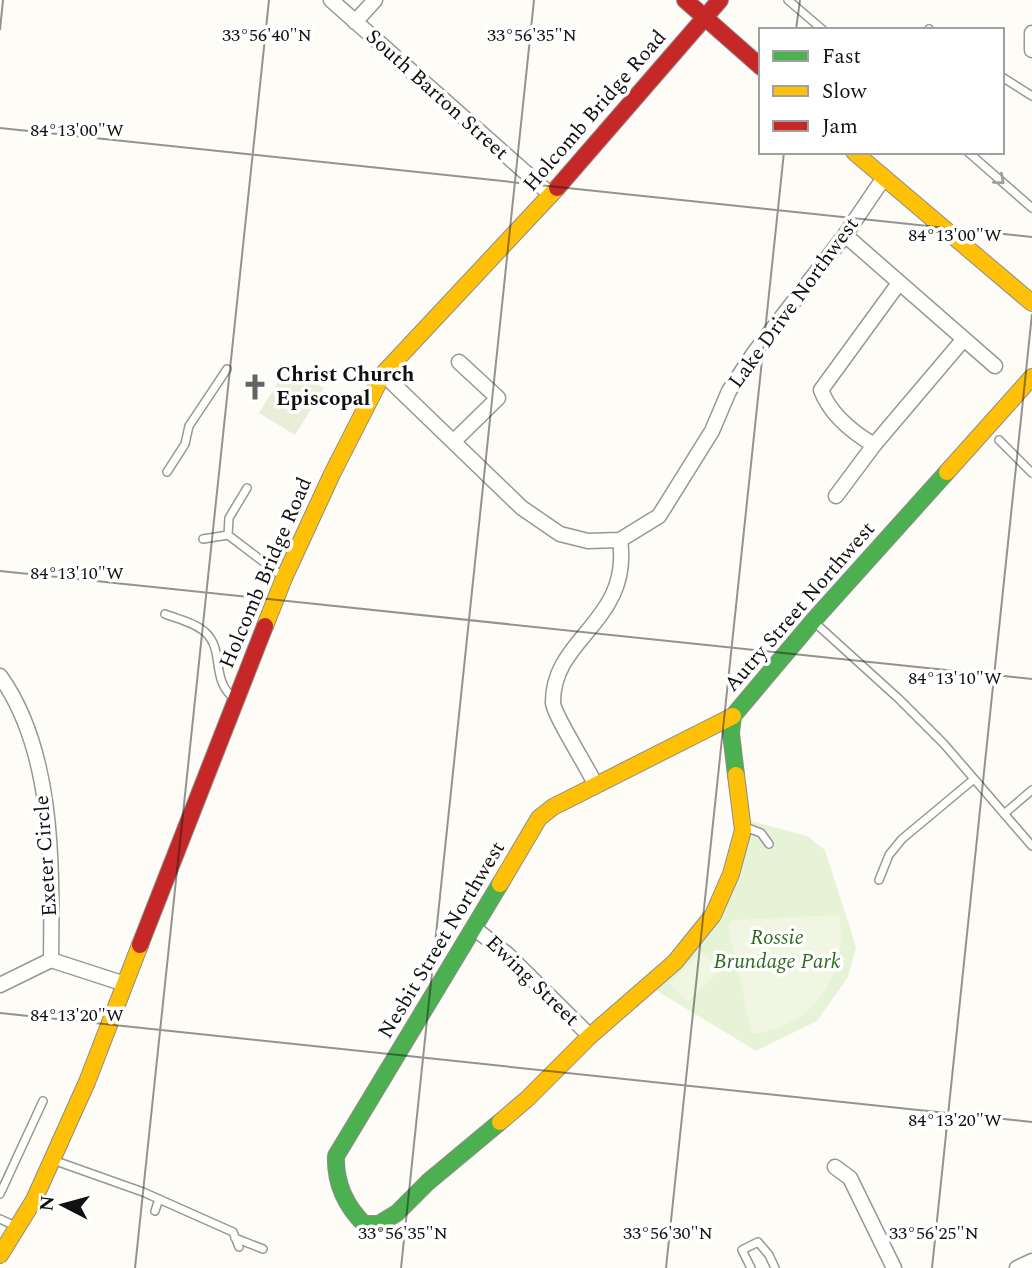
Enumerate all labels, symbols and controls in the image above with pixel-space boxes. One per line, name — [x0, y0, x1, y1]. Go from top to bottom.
text: 33°56'40"N — [222, 22, 312, 49]
street label: South Barton Street — [358, 22, 516, 168]
text: 33°56'35"N — [487, 22, 577, 49]
street label: Holcomb Bridge Road — [516, 23, 674, 199]
legend — [759, 28, 1004, 154]
text: Fast — [822, 41, 861, 73]
text: Slow — [822, 76, 868, 108]
text: Jam — [822, 111, 858, 143]
text: 84°13'00"W — [30, 117, 124, 144]
one-way arrow — [992, 172, 1005, 184]
street label: Lake Drive Northwest — [721, 211, 867, 395]
text: 84°13'00"W — [908, 222, 1002, 249]
place label: Christ Church Episcopal — [276, 359, 415, 415]
church icon: Christ Church Episcopal — [240, 372, 270, 402]
street label: Holcomb Bridge Road — [211, 472, 321, 674]
street label: Autry Street Northwest — [717, 515, 883, 699]
text: 84°13'10"W — [30, 560, 124, 587]
text: 84°13'10"W — [908, 665, 1002, 692]
street label: Exeter Circle — [26, 794, 66, 918]
street label: Nesbit Street Northwest — [370, 835, 514, 1045]
park label: Rossie Brundage Park — [713, 922, 841, 978]
street label: Ewing Street — [478, 928, 586, 1034]
text: 84°13'20"W — [30, 1002, 124, 1029]
text: 84°13'20"W — [908, 1107, 1002, 1134]
north arrow — [28, 1170, 98, 1240]
text: N — [32, 1194, 63, 1213]
text: 33°56'35"N — [358, 1220, 448, 1247]
text: 33°56'30"N — [623, 1220, 713, 1247]
text: 33°56'25"N — [889, 1220, 979, 1247]

